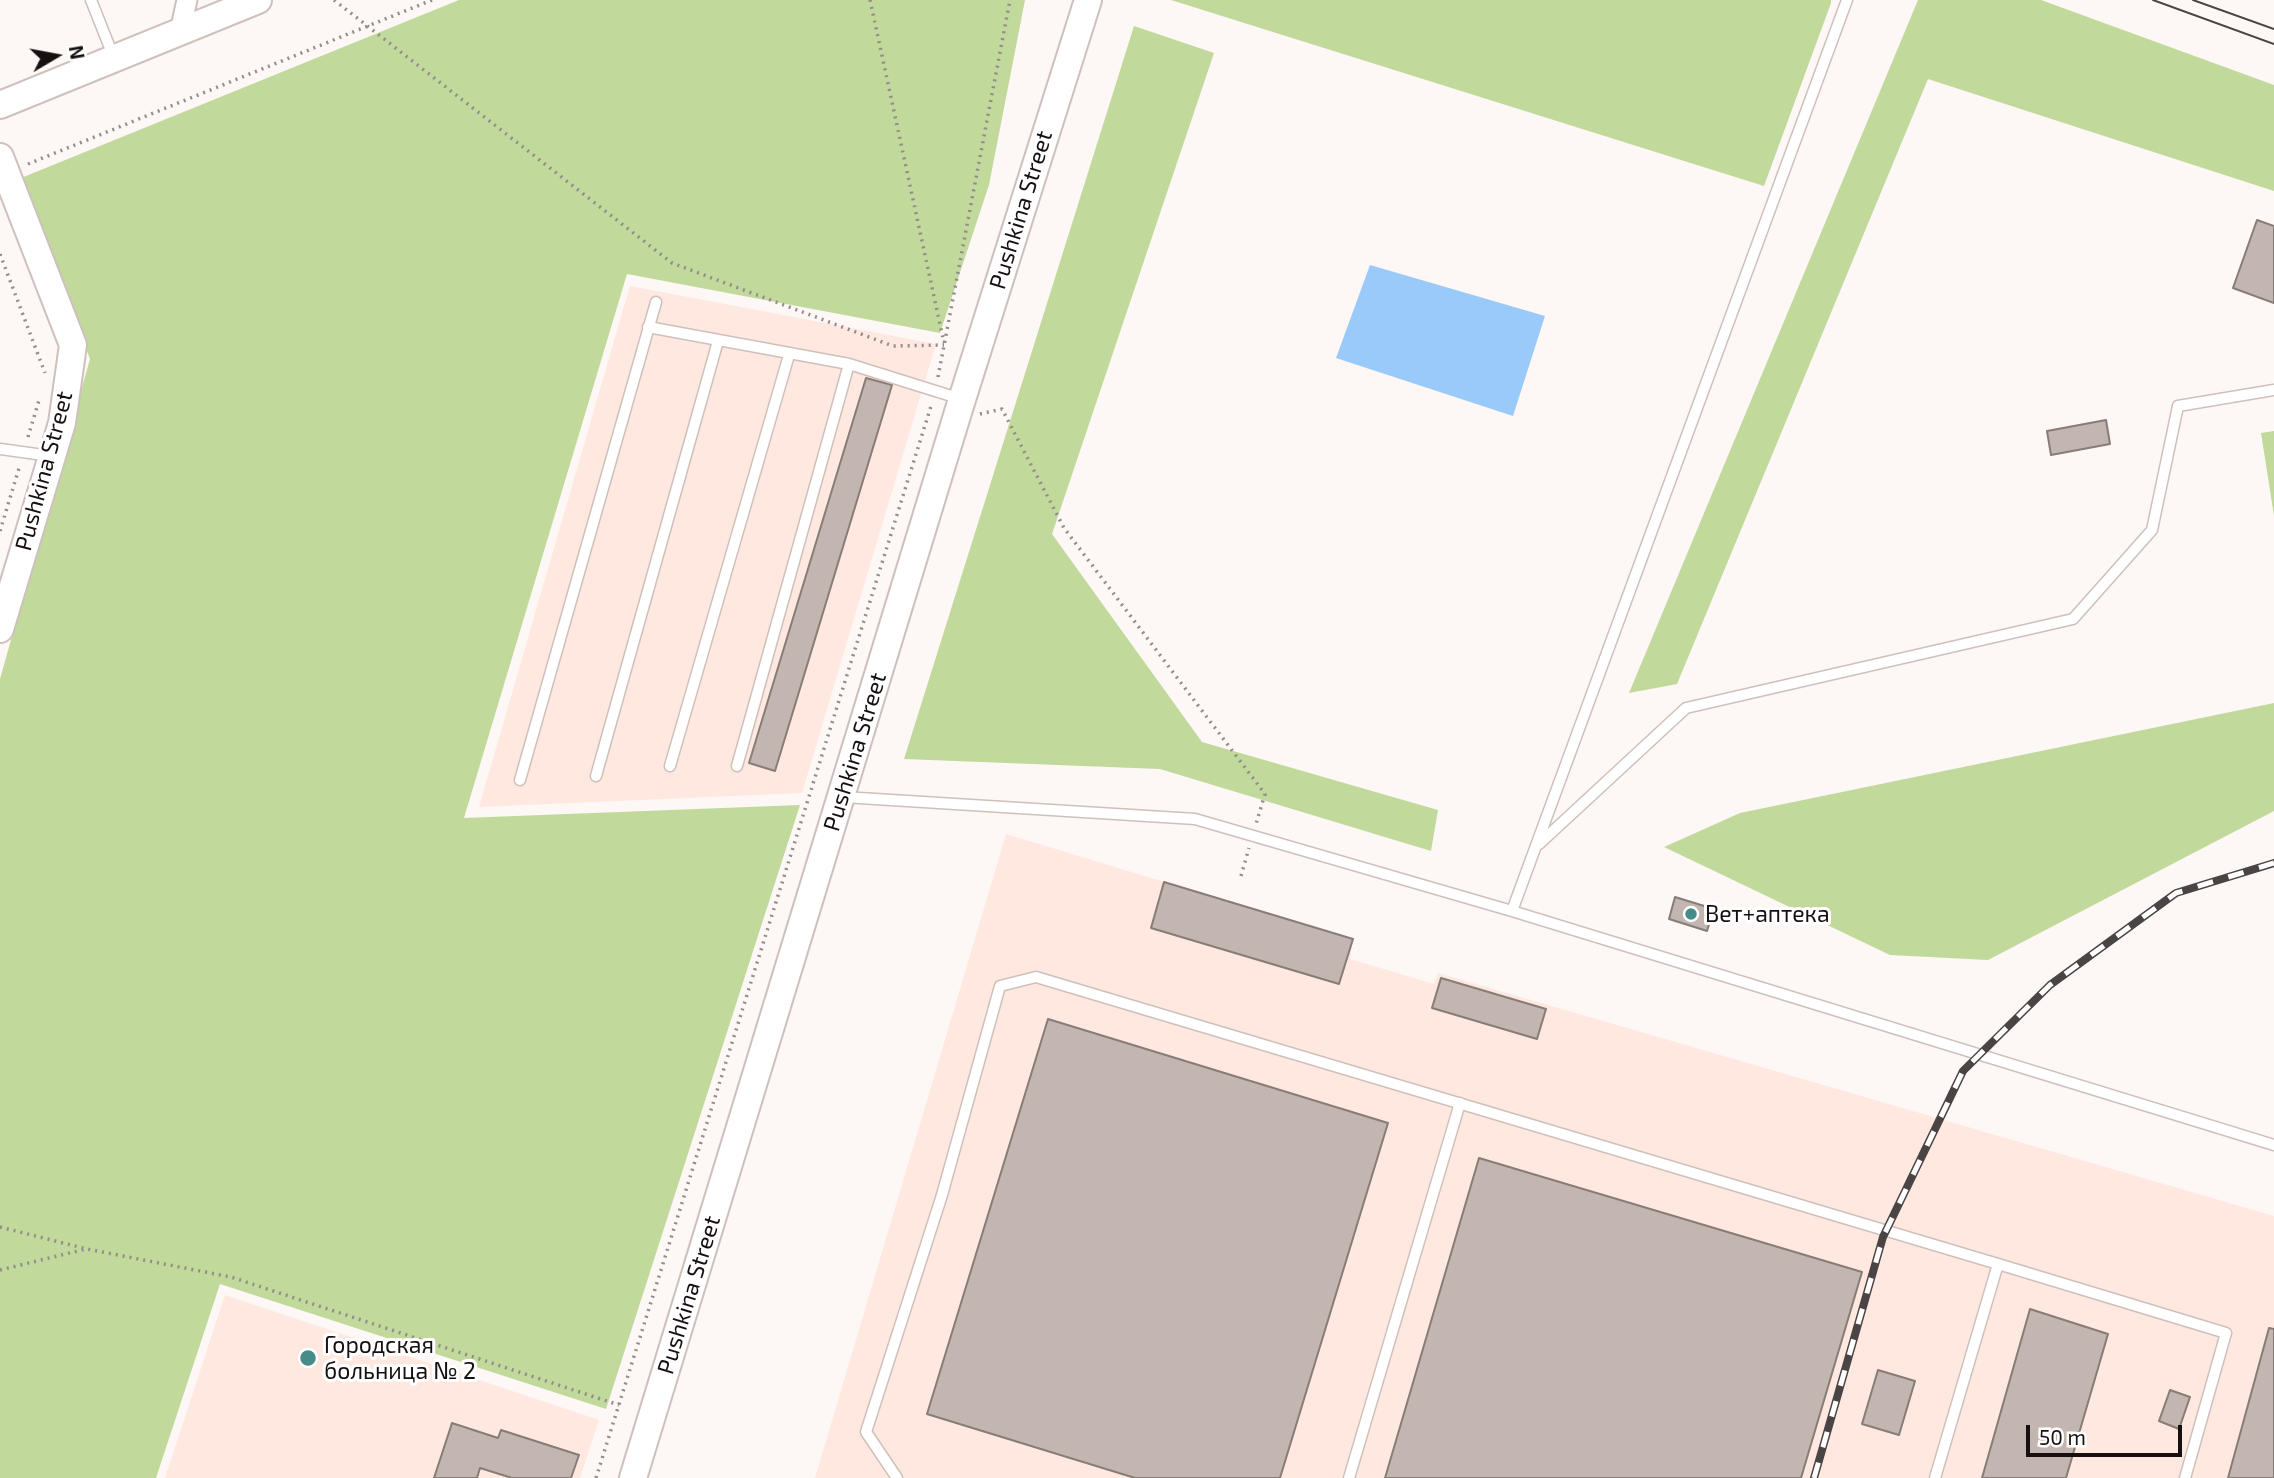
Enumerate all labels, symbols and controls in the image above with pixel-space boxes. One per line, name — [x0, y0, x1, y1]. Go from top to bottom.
north arrow — [21, 21, 91, 91]
text: N — [65, 44, 90, 61]
street label: Pushkina Street — [984, 127, 1058, 293]
street label: Pushkina Street — [9, 388, 79, 554]
street label: Pushkina Street — [818, 669, 892, 835]
place label: Вет+аптека — [1705, 900, 1830, 928]
marker: Вет+аптека — [1683, 906, 1699, 922]
street label: Pushkina Street — [652, 1212, 726, 1378]
place label: Городская больница № 2 — [324, 1331, 476, 1385]
marker: Городская больница № 2 — [298, 1348, 318, 1368]
scale bar — [2029, 1412, 2185, 1456]
text: 50 m — [2039, 1424, 2086, 1449]

